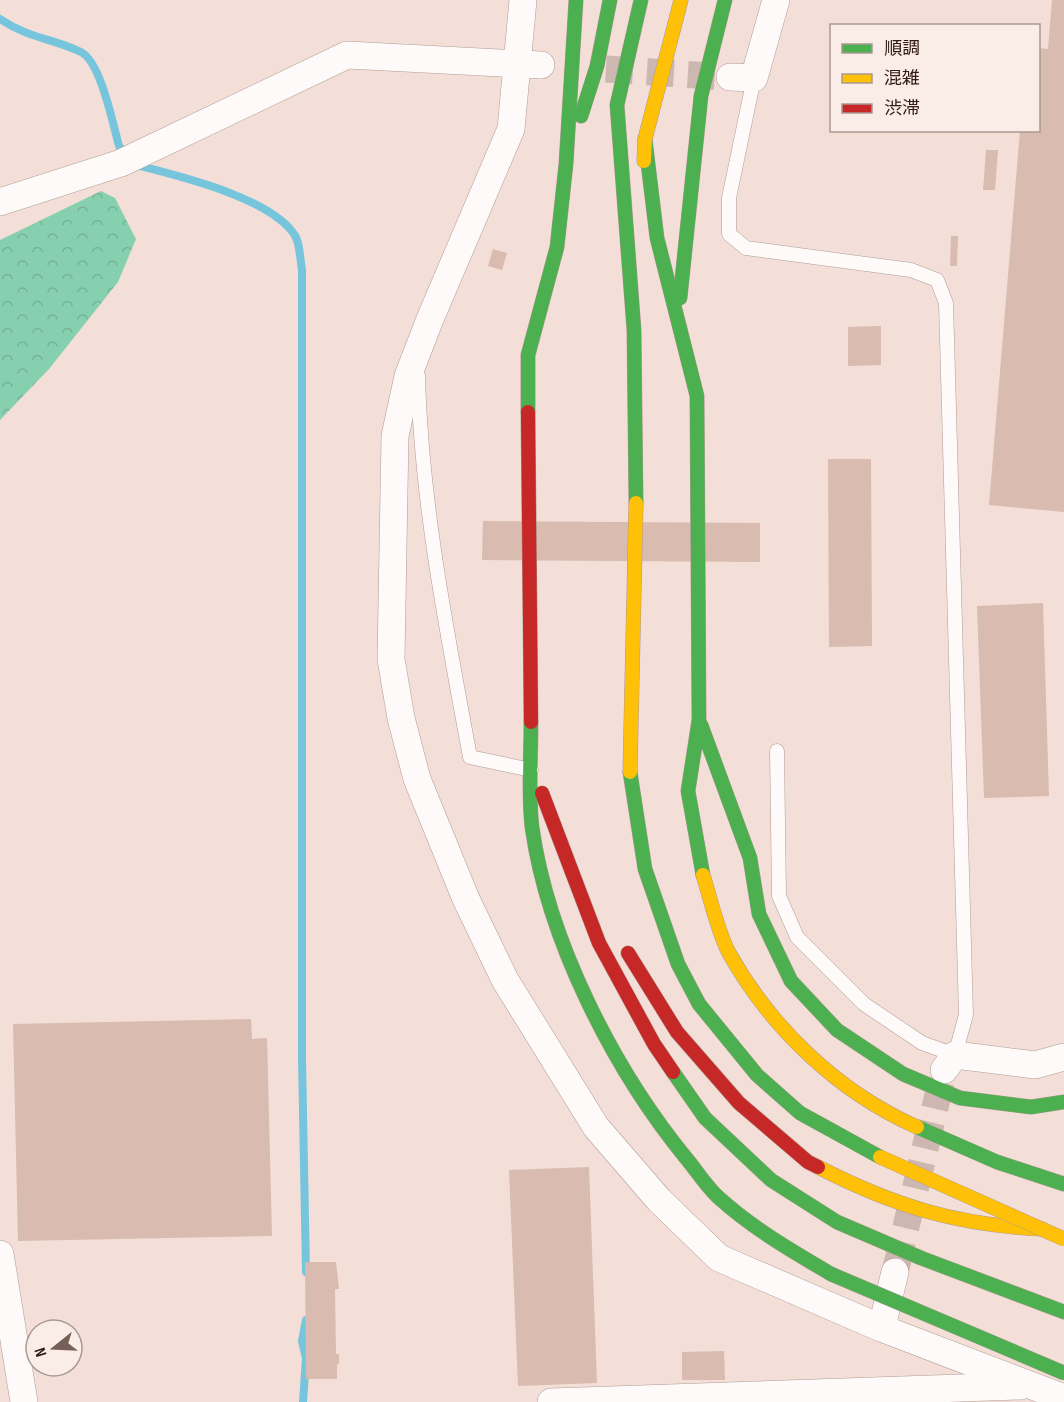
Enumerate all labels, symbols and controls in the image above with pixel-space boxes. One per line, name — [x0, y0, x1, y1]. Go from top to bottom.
legend — [830, 24, 1040, 132]
text: 順調 — [884, 38, 920, 59]
text: 混雑 — [884, 68, 920, 89]
text: 渋滞 — [884, 98, 920, 119]
north arrow — [24, 1318, 84, 1378]
text: N — [31, 1345, 52, 1359]

